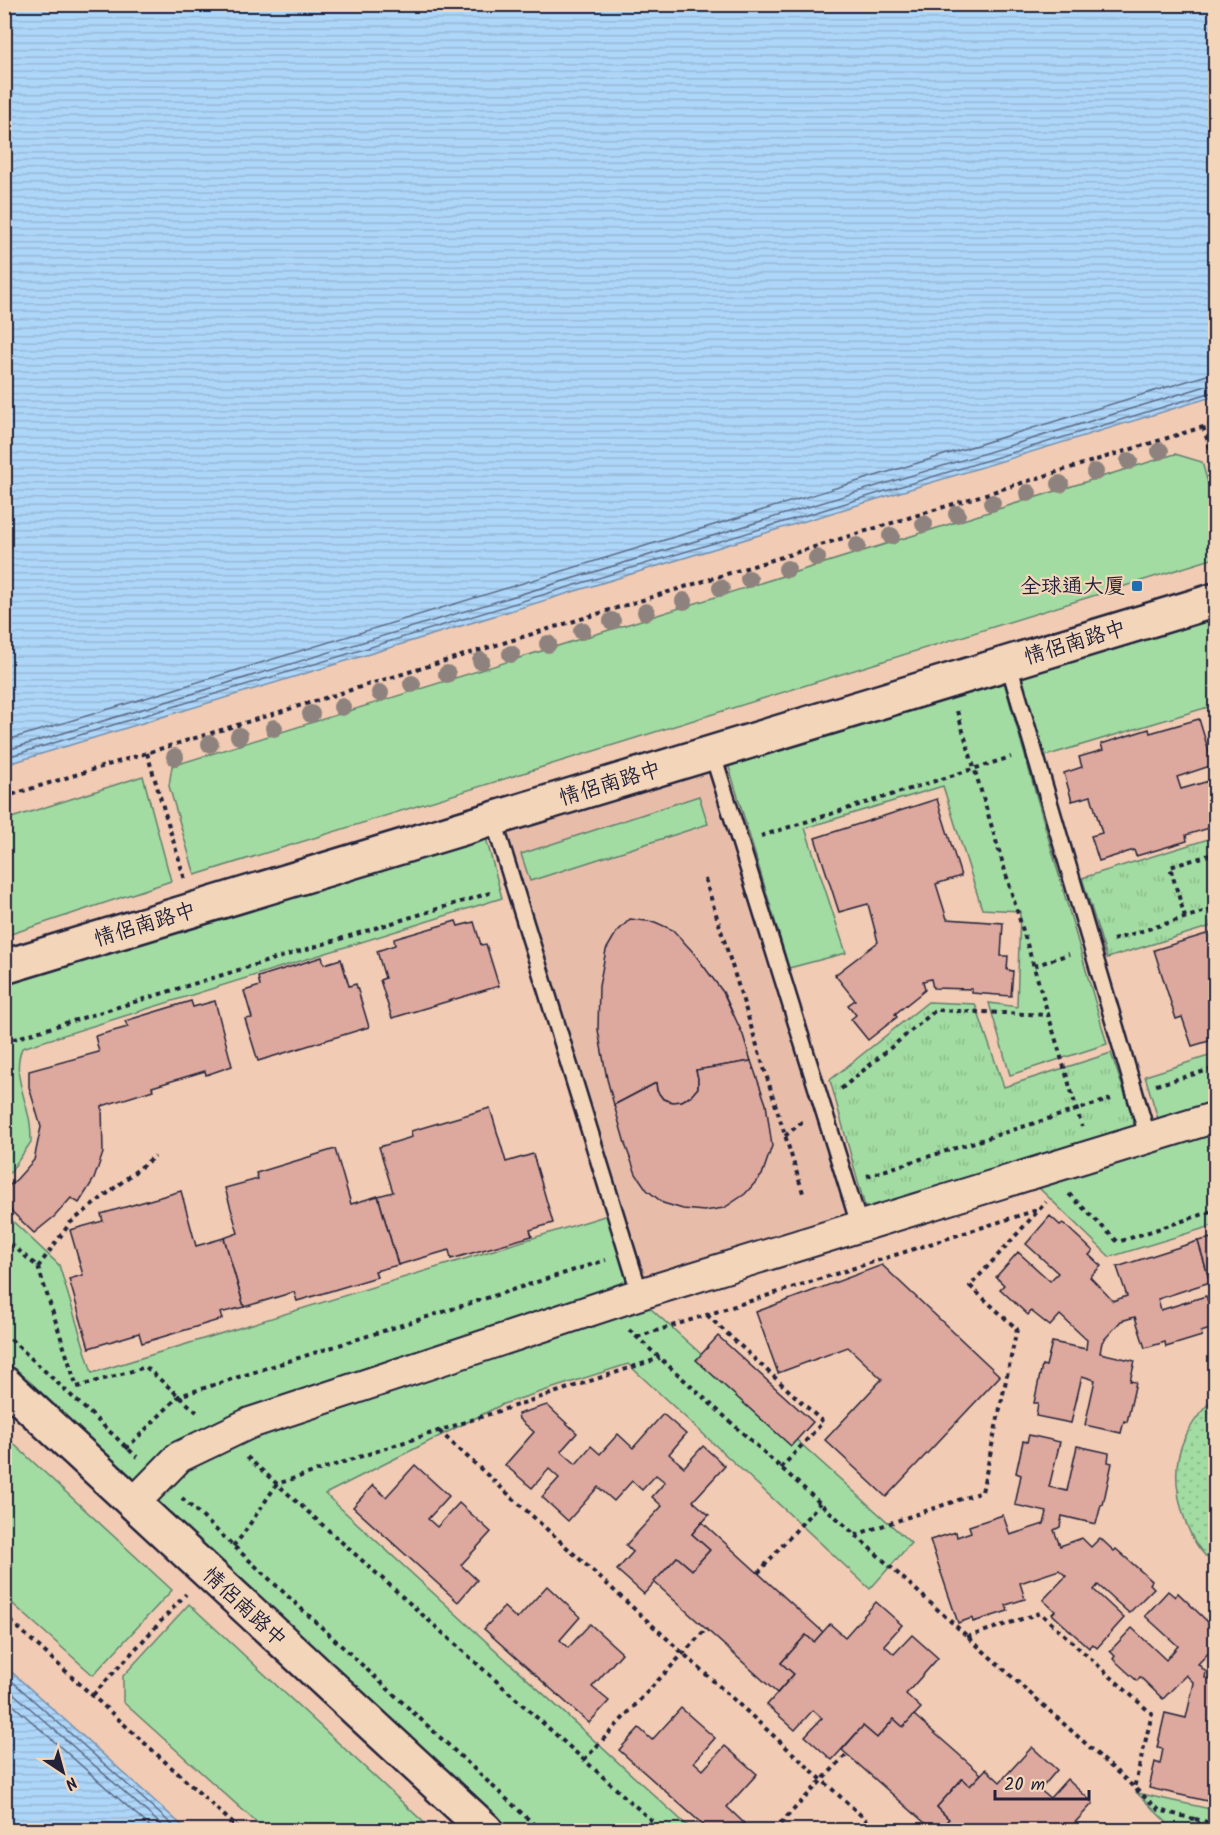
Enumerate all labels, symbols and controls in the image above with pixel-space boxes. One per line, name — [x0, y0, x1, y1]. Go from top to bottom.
place label: 全球通大厦 — [1020, 571, 1125, 604]
marker: 全球通大厦 — [1130, 579, 1144, 593]
street label: 情侣南路中 — [1020, 612, 1130, 675]
street label: 情侣南路中 — [555, 753, 665, 816]
street label: 情侣南路中 — [90, 894, 200, 957]
street label: 情侣南路中 — [194, 1560, 294, 1656]
north arrow — [33, 1742, 93, 1802]
scale bar — [995, 1763, 1090, 1801]
text: N — [59, 1770, 82, 1796]
text: 20 m — [1004, 1771, 1045, 1800]

